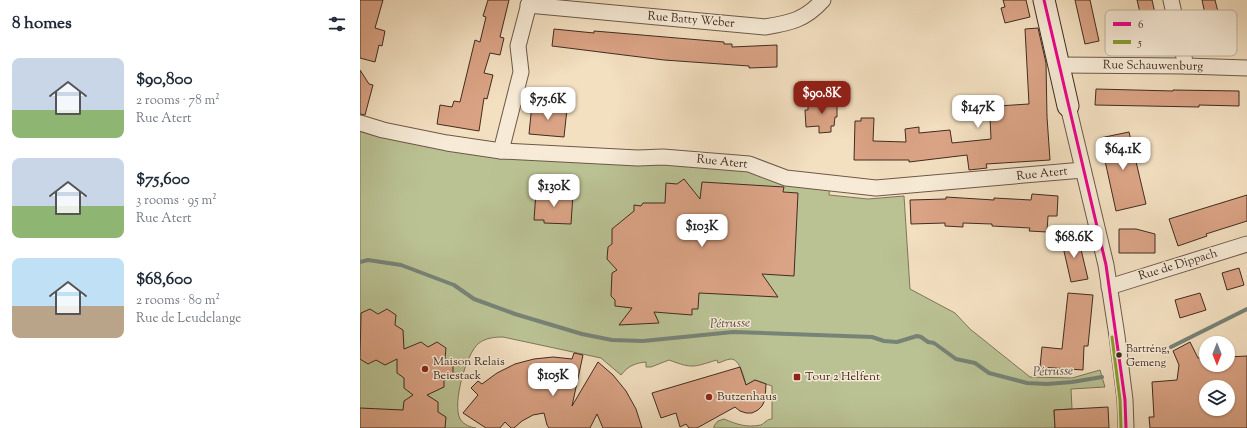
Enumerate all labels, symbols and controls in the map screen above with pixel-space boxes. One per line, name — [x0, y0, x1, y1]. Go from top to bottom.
street label: Rue Batty Weber — [647, 7, 736, 33]
legend — [1105, 10, 1237, 56]
text: 8 homes — [12, 12, 72, 36]
icon: filters — [326, 13, 348, 35]
text: 6 — [1138, 17, 1143, 33]
text: 5 — [1137, 35, 1142, 51]
street label: Rue Schauwenburg — [1103, 56, 1203, 76]
text: $90,800 — [136, 68, 193, 92]
icon: home — [44, 74, 92, 122]
pin: $90.8K — [789, 81, 855, 115]
text: $90.8K — [803, 85, 841, 103]
pin: $75.6K — [515, 87, 581, 121]
text: $75.6K — [530, 91, 566, 109]
text: 2 rooms · 78 m² — [136, 92, 220, 110]
pin: $147K — [950, 95, 1006, 129]
text: $147K — [961, 99, 995, 117]
text: Rue Atert — [136, 110, 192, 128]
pin: $64.1K — [1090, 137, 1156, 171]
text: $64.1K — [1105, 141, 1141, 159]
street label: Rue Atert — [696, 150, 748, 174]
street label: Rue Atert — [1016, 162, 1068, 186]
text: $75,600 — [136, 168, 190, 192]
icon: home — [44, 174, 92, 222]
pin: $130K — [526, 174, 582, 208]
text: $130K — [538, 178, 570, 196]
text: 3 rooms · 95 m² — [136, 192, 217, 210]
text: Rue Atert — [136, 210, 192, 228]
pin: $103K — [674, 214, 730, 248]
text: $103K — [686, 218, 718, 236]
pin: $68.6K — [1041, 225, 1107, 259]
text: $68.6K — [1055, 229, 1093, 247]
street label: Rue de Dippach — [1136, 244, 1220, 286]
text: $68,600 — [136, 268, 192, 292]
icon: home — [44, 274, 92, 322]
text: 2 rooms · 80 m² — [136, 292, 220, 310]
text: Rue de Leudelange — [136, 310, 241, 328]
water label: Pétrusse — [709, 314, 751, 334]
north arrow — [1199, 336, 1235, 372]
map controls — [1199, 336, 1235, 416]
place label: Bartréng, Gemeng — [1126, 341, 1170, 371]
marker: Bartréng, Gemeng — [1114, 350, 1124, 360]
place label: Maison Relais Beiestack — [433, 353, 505, 385]
water label: Pétrusse — [1032, 362, 1074, 382]
pin: $105K — [525, 363, 581, 397]
marker: Maison Relais Beiestack — [420, 364, 430, 374]
text: $105K — [537, 367, 569, 385]
place label: Tour 2 Helfent — [805, 368, 880, 386]
marker: Tour 2 Helfent — [792, 372, 802, 382]
button: layers — [1199, 380, 1235, 416]
place label: Butzenhaus — [717, 388, 777, 406]
marker: Butzenhaus — [704, 392, 714, 402]

